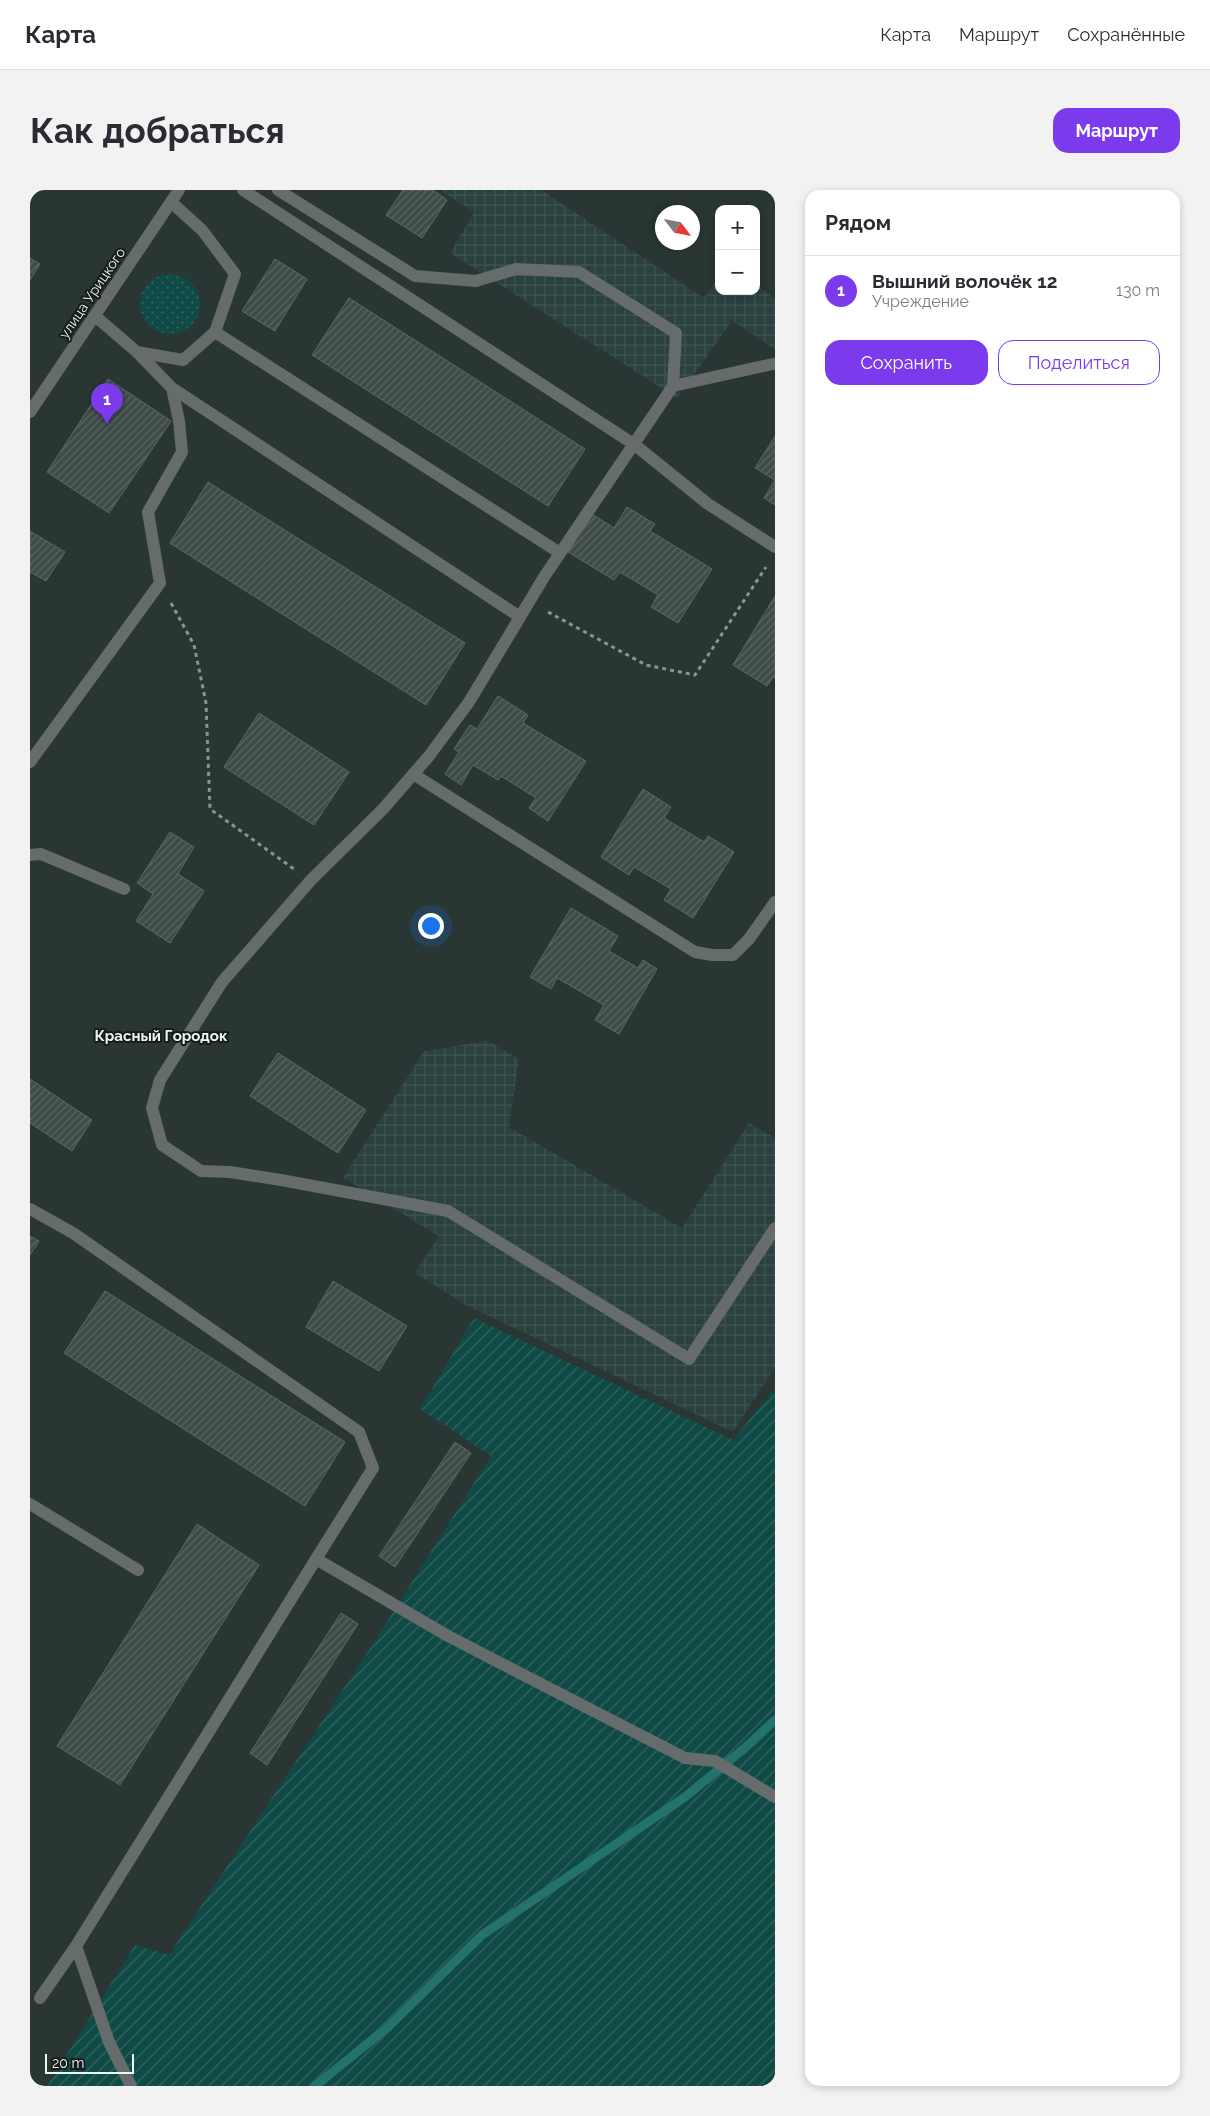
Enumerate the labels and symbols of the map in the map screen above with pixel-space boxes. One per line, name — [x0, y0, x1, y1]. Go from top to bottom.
north arrow — [655, 205, 700, 250]
street label: улица Урицкого — [56, 245, 128, 341]
pin: 1 — [91, 383, 123, 424]
your location — [418, 913, 444, 939]
district label: Красный Городок — [94, 1027, 228, 1045]
scale bar — [45, 2051, 134, 2074]

